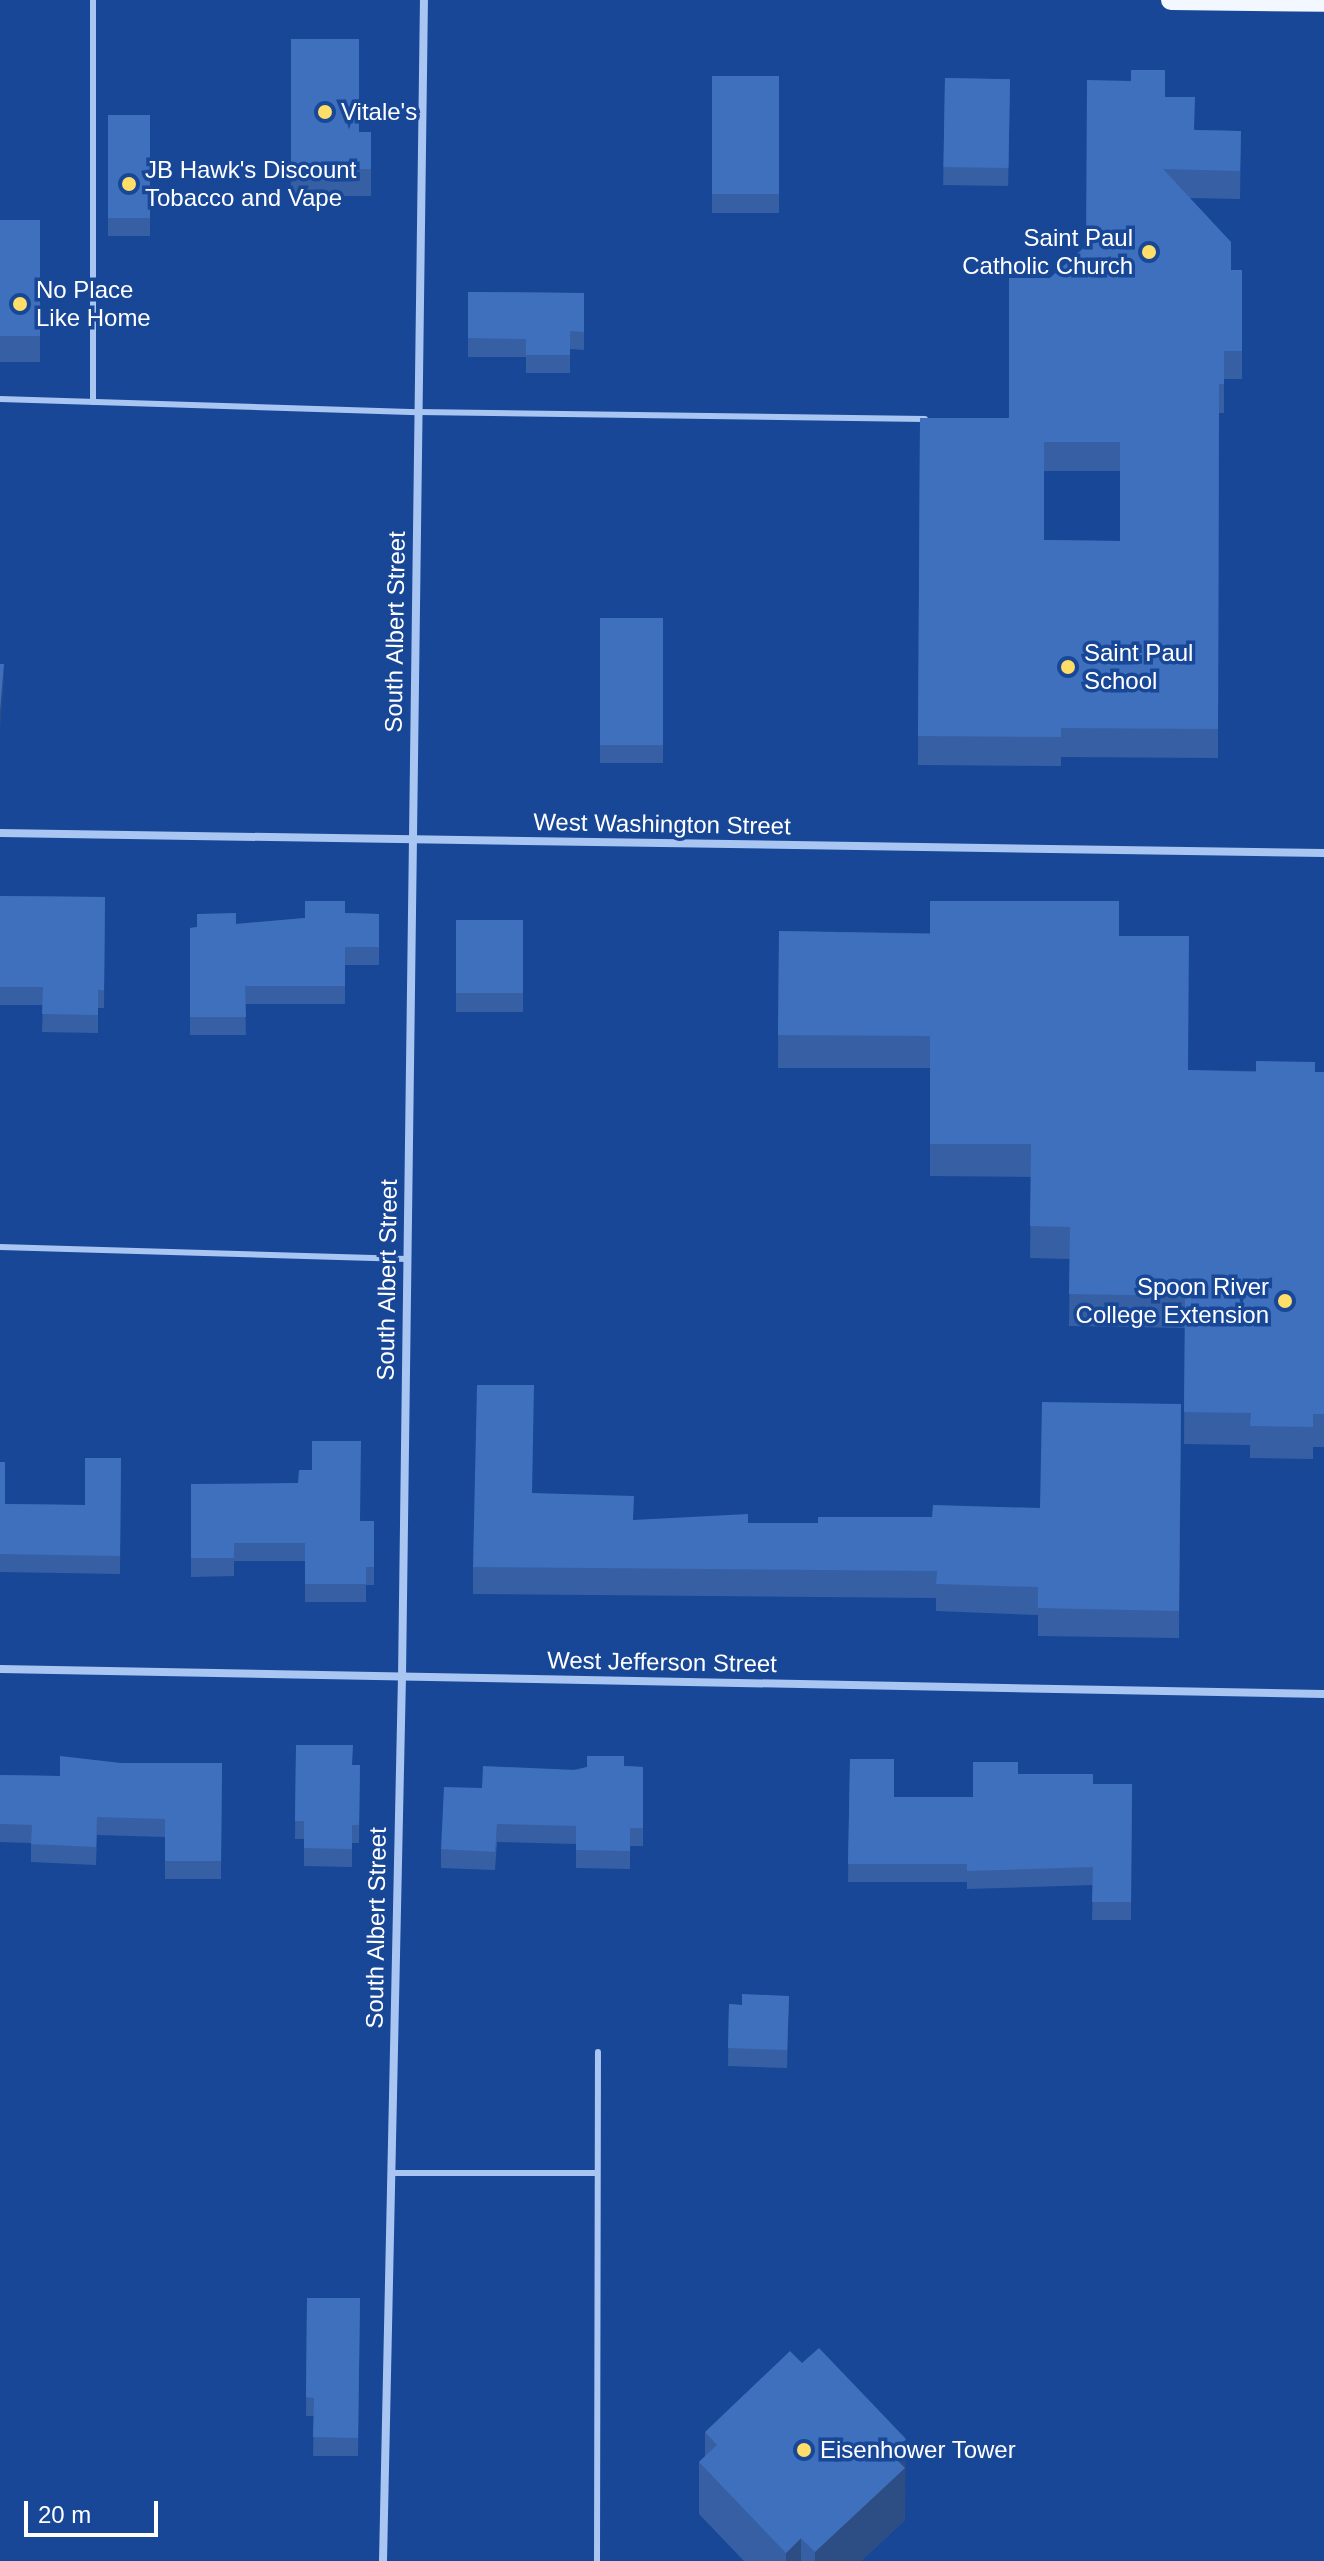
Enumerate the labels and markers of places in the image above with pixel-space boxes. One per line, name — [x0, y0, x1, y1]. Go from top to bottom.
place label: Vitale's — [341, 98, 417, 126]
marker: Vitale's — [316, 103, 334, 121]
place label: JB Hawk's Discount Tobacco and Vape — [145, 156, 356, 212]
marker: JB Hawk's Discount Tobacco and Vape — [120, 175, 138, 193]
place label: Saint Paul Catholic Church — [962, 224, 1133, 280]
marker: Saint Paul Catholic Church — [1140, 243, 1158, 261]
place label: No Place Like Home — [36, 276, 151, 332]
marker: No Place Like Home — [11, 295, 29, 313]
place label: Saint Paul School — [1084, 639, 1193, 695]
marker: Saint Paul School — [1059, 658, 1077, 676]
place label: Spoon River College Extension — [1076, 1273, 1269, 1329]
marker: Spoon River College Extension — [1276, 1292, 1294, 1310]
place label: Eisenhower Tower — [820, 2436, 1016, 2464]
marker: Eisenhower Tower — [795, 2441, 813, 2459]

